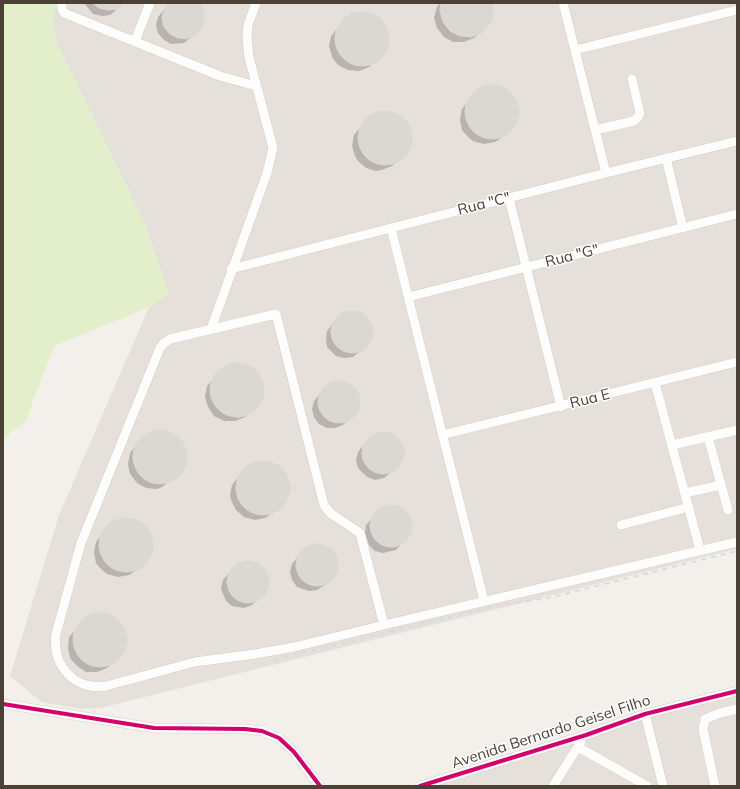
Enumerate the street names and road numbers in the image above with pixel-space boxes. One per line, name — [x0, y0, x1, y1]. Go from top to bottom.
street label: Rua "C" — [456, 189, 512, 219]
street label: Rua "G" — [543, 241, 601, 271]
street label: Rua E — [568, 385, 612, 413]
street label: Avenida Bernardo Geisel Filho — [449, 691, 653, 773]

